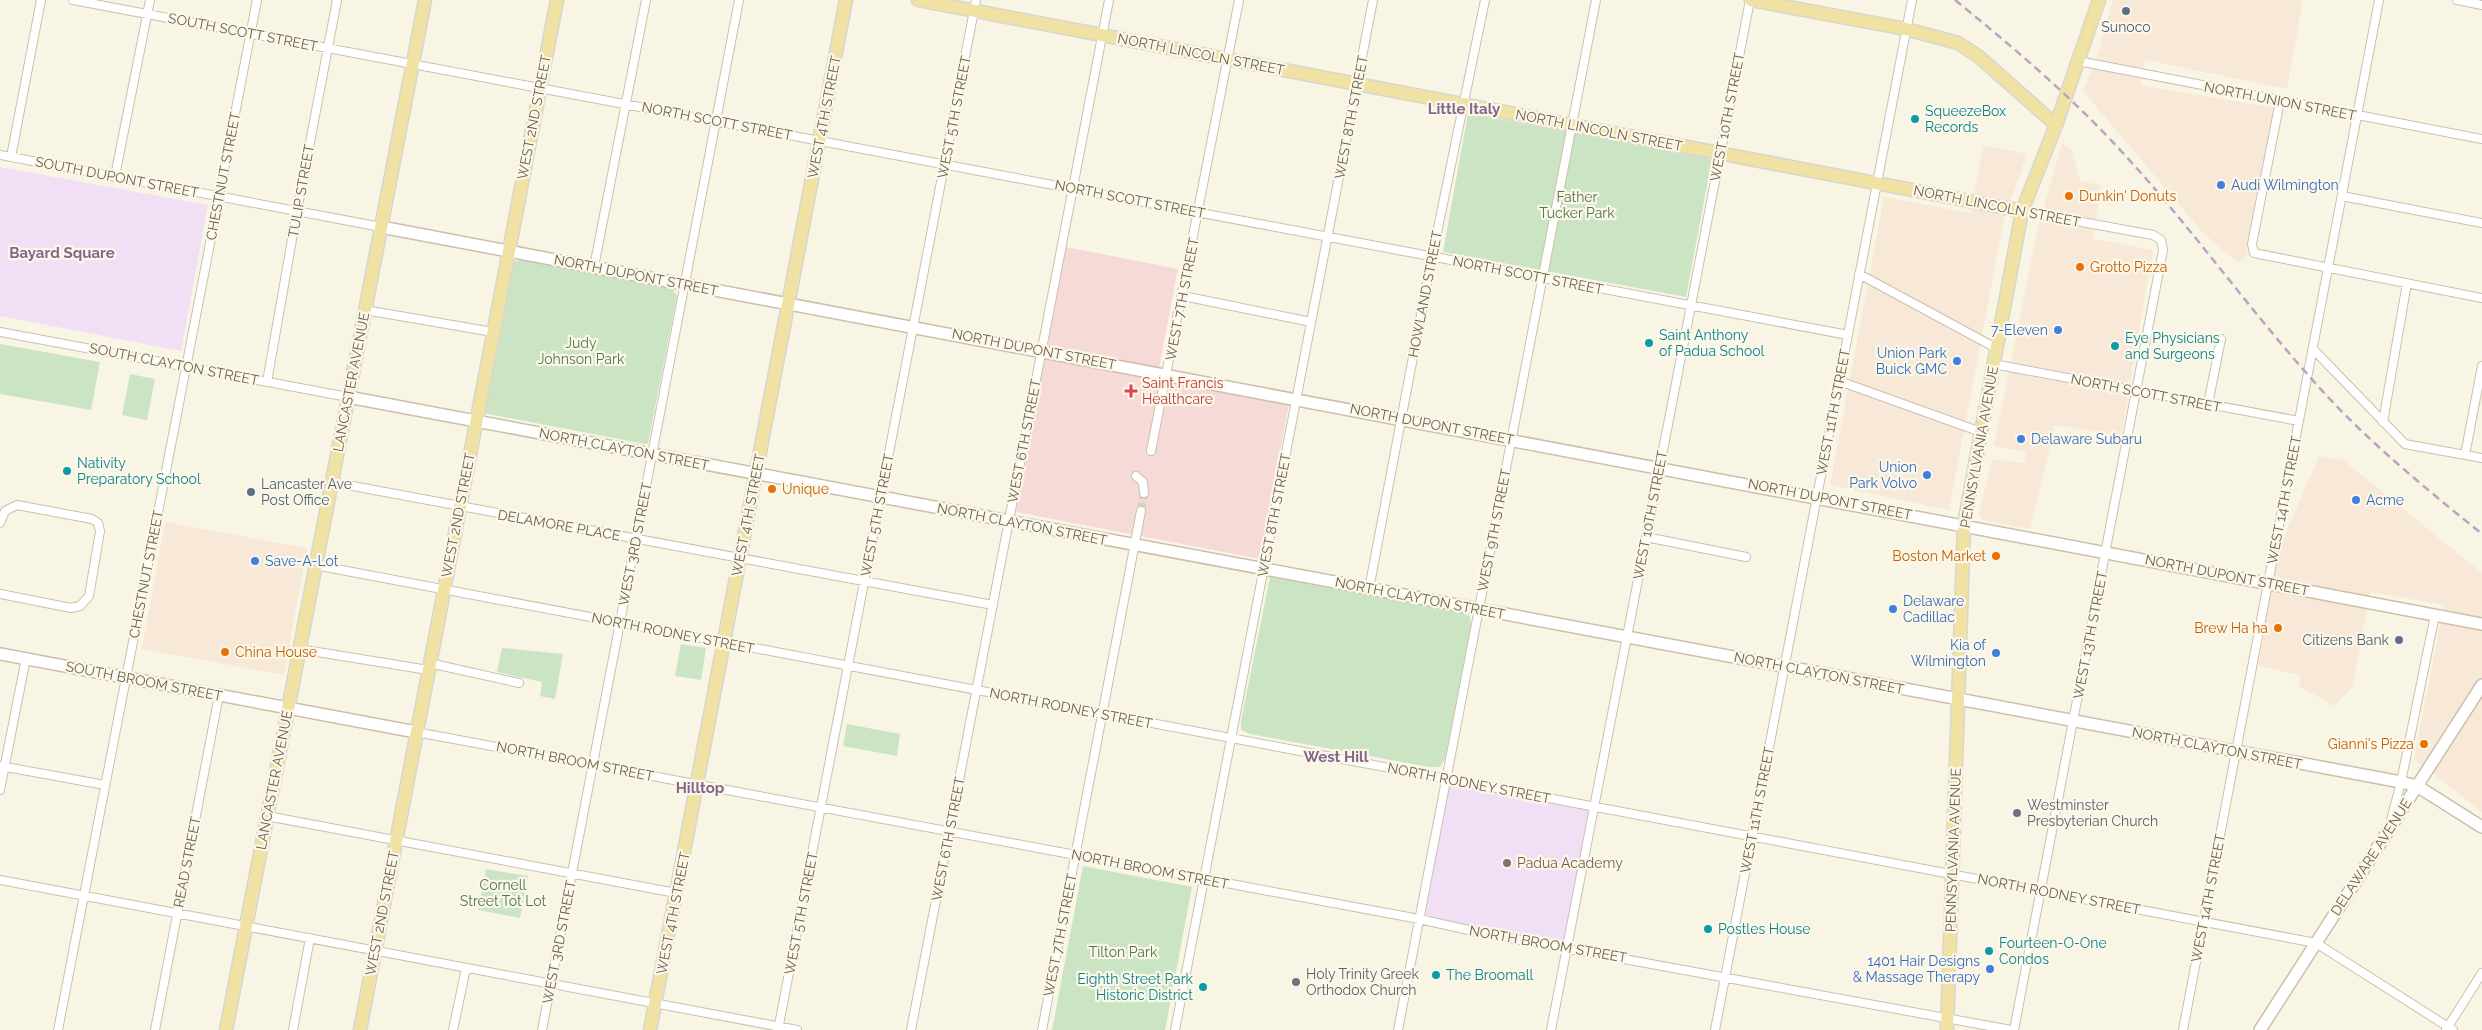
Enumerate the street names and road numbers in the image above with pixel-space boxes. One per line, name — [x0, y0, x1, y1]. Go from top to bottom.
street label: SOUTH SCOTT STREET — [167, 10, 320, 54]
street label: NORTH LINCOLN STREET — [1116, 30, 1286, 78]
street label: WEST 10TH STREET — [1707, 51, 1747, 183]
street label: WEST 2ND STREET — [514, 53, 554, 181]
street label: WEST 8TH STREET — [1331, 53, 1371, 180]
street label: WEST 4TH STREET — [804, 54, 844, 180]
street label: WEST 5TH STREET — [934, 54, 974, 180]
street label: NORTH UNION STREET — [2203, 78, 2358, 124]
street label: NORTH SCOTT STREET — [640, 99, 794, 144]
street label: NORTH LINCOLN STREET — [1514, 106, 1684, 154]
street label: CHESTNUT STREET — [203, 110, 243, 241]
street label: TULIP STREET — [285, 143, 317, 239]
street label: SOUTH DUPONT STREET — [34, 153, 200, 201]
street label: NORTH SCOTT STREET — [1053, 177, 1207, 222]
street label: NORTH LINCOLN STREET — [1912, 182, 2082, 230]
street label: HOWLAND STREET — [1405, 229, 1445, 359]
street label: WEST 7TH STREET — [1162, 236, 1202, 362]
street label: NORTH DUPONT STREET — [553, 251, 720, 299]
street label: NORTH SCOTT STREET — [1451, 253, 1605, 298]
street label: LANCASTER AVENUE — [330, 311, 372, 453]
street label: NORTH DUPONT STREET — [951, 325, 1118, 373]
street label: SOUTH CLAYTON STREET — [88, 340, 260, 388]
street label: WEST 11TH STREET — [1813, 347, 1853, 477]
street label: PENNSYLVANIA AVENUE — [1957, 365, 2001, 529]
street label: NORTH SCOTT STREET — [2069, 371, 2223, 416]
street label: WEST 6TH STREET — [1004, 377, 1044, 504]
street label: NORTH DUPONT STREET — [1349, 400, 1516, 448]
street label: NORTH CLAYTON STREET — [538, 425, 711, 473]
street label: WEST 14TH STREET — [2264, 434, 2304, 566]
street label: WEST 10TH STREET — [1630, 449, 1670, 581]
street label: WEST 2ND STREET — [438, 451, 478, 579]
street label: WEST 8TH STREET — [1254, 451, 1294, 578]
street label: WEST 4TH STREET — [728, 452, 768, 578]
street label: WEST 5TH STREET — [857, 452, 897, 578]
street label: WEST 9TH STREET — [1474, 467, 1514, 593]
street label: NORTH DUPONT STREET — [1747, 475, 1914, 523]
street label: WEST 3RD STREET — [615, 481, 655, 607]
street label: NORTH CLAYTON STREET — [936, 500, 1109, 548]
street label: DELAMORE PLACE — [496, 506, 622, 544]
street label: CHESTNUT STREET — [126, 508, 166, 639]
street label: NORTH DUPONT STREET — [2144, 551, 2311, 599]
street label: WEST 13TH STREET — [2070, 569, 2110, 700]
street label: NORTH CLAYTON STREET — [1334, 574, 1507, 622]
street label: NORTH RODNEY STREET — [590, 609, 756, 657]
street label: NORTH CLAYTON STREET — [1733, 649, 1906, 697]
street label: SOUTH BROOM STREET — [64, 658, 224, 704]
street label: NORTH RODNEY STREET — [988, 684, 1154, 732]
street label: LANCASTER AVENUE — [253, 709, 295, 851]
street label: NORTH CLAYTON STREET — [2131, 724, 2304, 772]
street label: NORTH BROOM STREET — [495, 738, 655, 784]
street label: WEST 11TH STREET — [1737, 745, 1777, 875]
street label: NORTH RODNEY STREET — [1386, 759, 1552, 807]
street label: PENNSYLVANIA AVENUE — [1942, 768, 1964, 932]
street label: WEST 6TH STREET — [928, 775, 968, 902]
street label: DELAWARE AVENUE — [2327, 796, 2415, 918]
street label: READ STREET — [170, 815, 204, 909]
street label: WEST 14TH STREET — [2188, 832, 2228, 964]
street label: NORTH BROOM STREET — [1070, 846, 1230, 892]
street label: WEST 2ND STREET — [362, 849, 402, 977]
street label: WEST 4TH STREET — [653, 850, 693, 976]
street label: WEST 5TH STREET — [781, 850, 821, 976]
street label: NORTH RODNEY STREET — [1976, 870, 2142, 918]
street label: WEST 7TH STREET — [1040, 872, 1080, 998]
street label: WEST 3RD STREET — [539, 879, 579, 1005]
street label: NORTH BROOM STREET — [1468, 922, 1629, 966]

